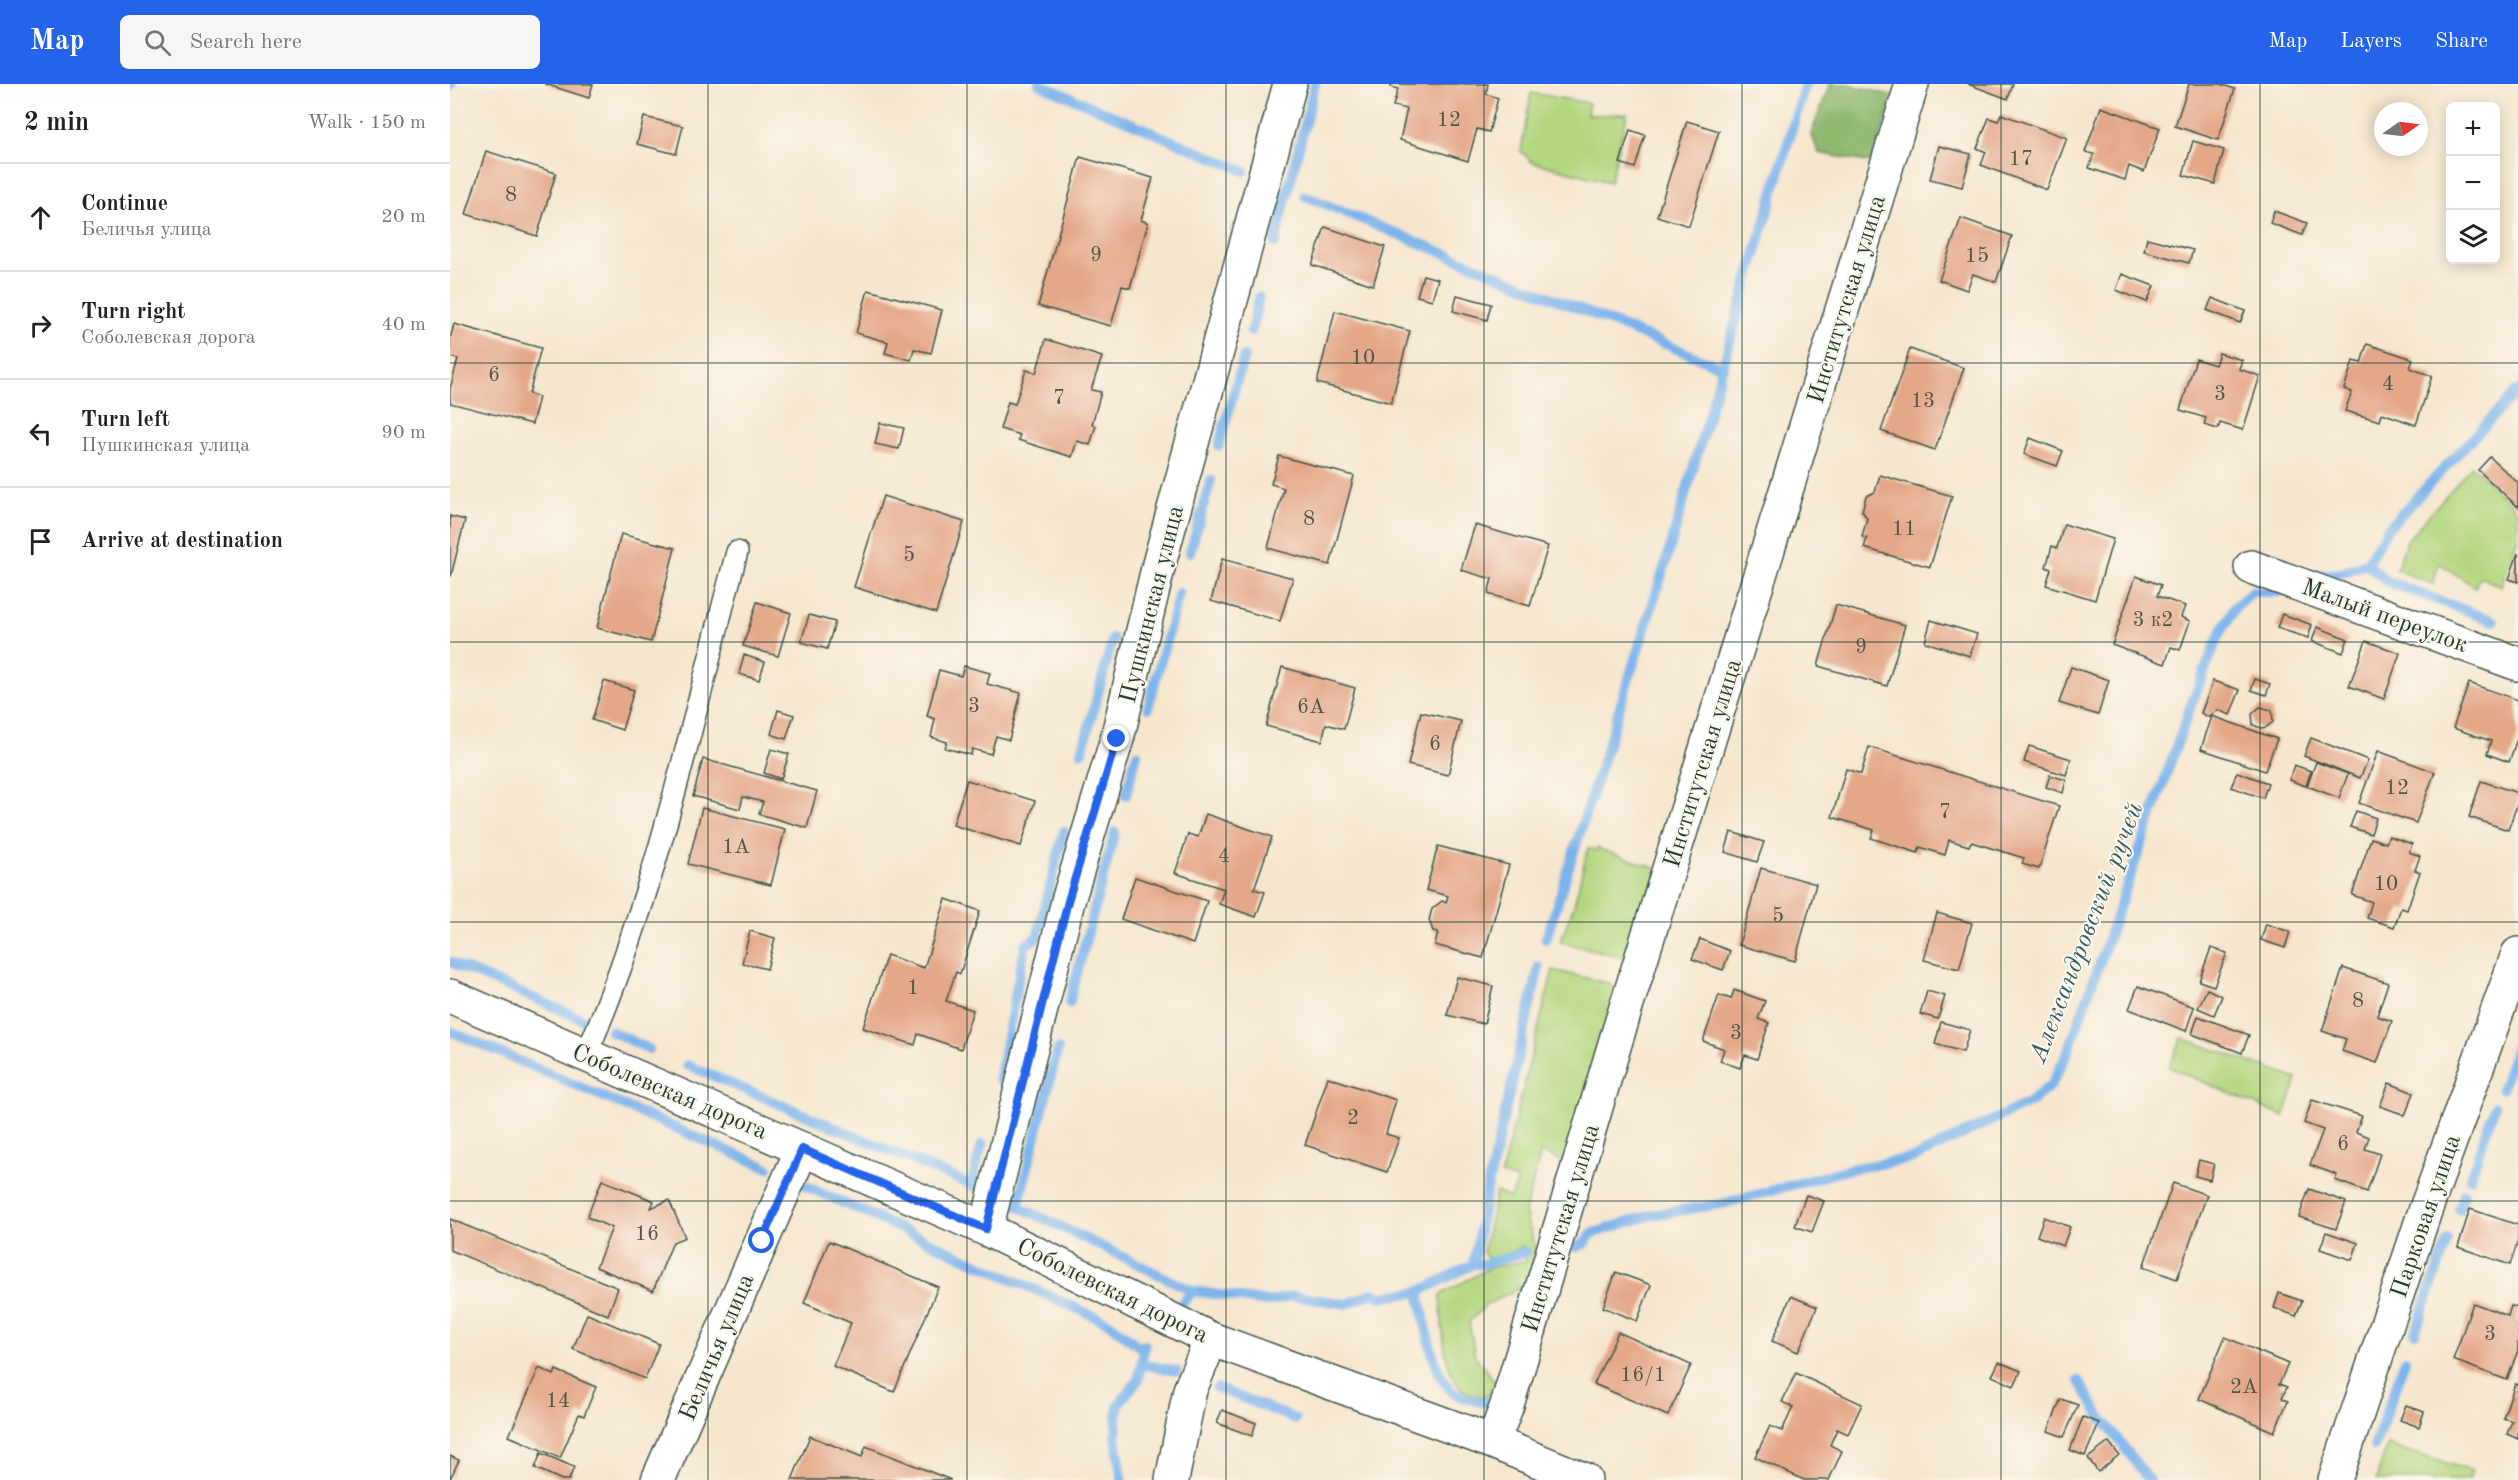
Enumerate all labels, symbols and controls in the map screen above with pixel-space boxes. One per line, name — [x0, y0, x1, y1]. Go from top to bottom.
search box — [120, 15, 540, 69]
icon: search — [141, 26, 174, 59]
text: Map — [30, 28, 84, 56]
text: Search here — [189, 31, 302, 53]
text: Map — [2268, 31, 2307, 52]
text: Layers — [2340, 31, 2402, 52]
text: Share — [2435, 31, 2488, 52]
north arrow — [2374, 102, 2428, 156]
map controls — [2446, 102, 2500, 264]
button: + — [2446, 102, 2500, 156]
text: 2 min — [24, 110, 89, 136]
house number: 12 — [1437, 110, 1461, 131]
text: Walk · 150 m — [307, 113, 426, 133]
house number: 17 — [2009, 149, 2033, 170]
button: − — [2446, 156, 2500, 210]
house number: 8 — [505, 185, 517, 206]
street label: Институтская улица — [1805, 192, 1891, 407]
text: Continue — [81, 193, 168, 215]
icon: ahead — [24, 201, 57, 234]
text: 20 m — [381, 207, 426, 227]
button: layers — [2446, 210, 2500, 264]
text: Беличья улица — [81, 220, 212, 240]
house number: 9 — [1090, 245, 1102, 266]
house number: 15 — [1965, 246, 1989, 267]
text: Turn right — [81, 301, 185, 323]
icon: right — [24, 309, 57, 342]
text: 40 m — [381, 315, 426, 335]
text: Соболевская дорога — [81, 328, 256, 348]
house number: 10 — [1351, 348, 1375, 369]
house number: 6 — [488, 365, 500, 386]
house number: 4 — [2382, 374, 2394, 395]
house number: 3 — [2214, 384, 2226, 405]
house number: 7 — [1053, 388, 1065, 409]
house number: 13 — [1911, 391, 1935, 412]
text: Turn left — [81, 409, 170, 431]
icon: left — [24, 417, 57, 450]
text: 90 m — [381, 423, 426, 443]
text: Пушкинская улица — [81, 436, 250, 456]
street label: Пушкинская улица — [1117, 503, 1189, 706]
house number: 8 — [1303, 509, 1315, 530]
house number: 11 — [1892, 519, 1916, 540]
icon: arrive — [24, 525, 57, 558]
text: Arrive at destination — [81, 530, 283, 552]
house number: 5 — [903, 545, 915, 566]
street label: Малый переулок — [2298, 576, 2470, 658]
house number: 3 к2 — [2133, 610, 2173, 631]
house number: 9 — [1855, 637, 1867, 658]
street label: Институтская улица — [1661, 656, 1747, 871]
house number: 3 — [968, 696, 980, 717]
house number: 6А — [1297, 697, 1325, 718]
route end — [1103, 725, 1129, 751]
house number: 6 — [1429, 734, 1441, 755]
house number: 12 — [2385, 778, 2409, 799]
water label: Александровский ручей — [2024, 799, 2149, 1068]
house number: 7 — [1939, 802, 1951, 823]
house number: 1А — [722, 837, 750, 858]
house number: 4 — [1218, 846, 1230, 867]
house number: 10 — [2374, 874, 2398, 895]
house number: 5 — [1772, 906, 1784, 927]
house number: 1 — [907, 978, 919, 999]
house number: 8 — [2352, 991, 2364, 1012]
house number: 3 — [1730, 1023, 1742, 1044]
street label: Соболевская дорога — [568, 1041, 770, 1145]
house number: 2 — [1347, 1108, 1359, 1129]
street label: Институтская улица — [1519, 1121, 1605, 1336]
street label: Парковая улица — [2388, 1132, 2466, 1301]
house number: 6 — [2337, 1134, 2349, 1155]
house number: 16 — [635, 1224, 659, 1245]
route start — [748, 1227, 774, 1253]
street label: Соболевская дорога — [1013, 1235, 1212, 1349]
street label: Беличья улица — [676, 1271, 760, 1425]
house number: 3 — [2484, 1324, 2496, 1345]
house number: 16/1 — [1620, 1365, 1666, 1386]
house number: 2А — [2230, 1377, 2258, 1398]
house number: 14 — [546, 1391, 570, 1412]

